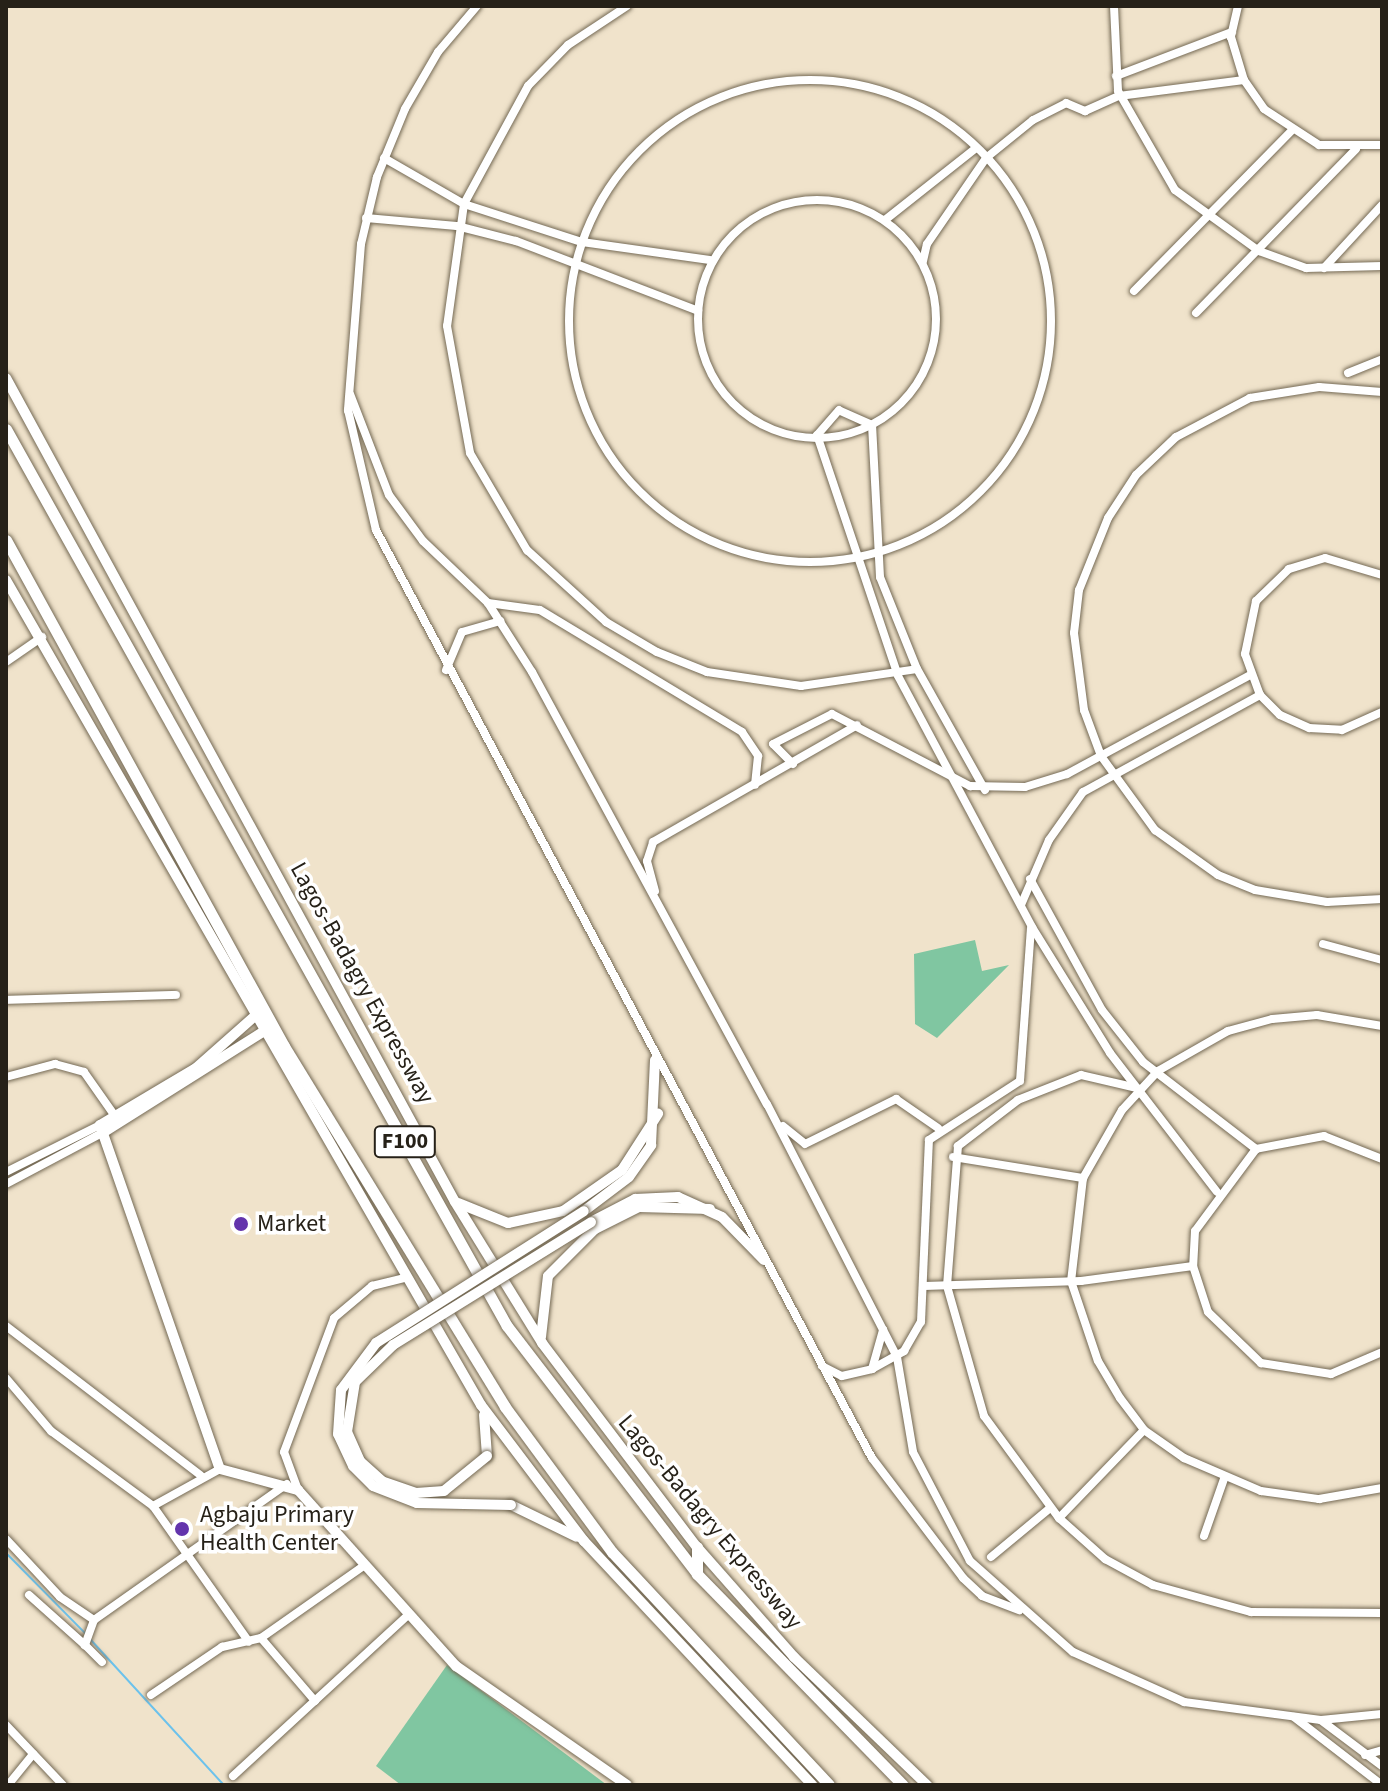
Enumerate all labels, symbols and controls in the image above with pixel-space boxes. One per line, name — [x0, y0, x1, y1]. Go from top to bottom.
street label: Lagos-Badagry Expressway — [284, 857, 440, 1109]
road number: F100 — [373, 1124, 437, 1160]
place label: Market — [257, 1210, 326, 1238]
marker: Market — [232, 1215, 250, 1233]
street label: Lagos-Badagry Expressway — [612, 1409, 808, 1635]
place label: Agbaju Primary Health Center — [200, 1501, 354, 1557]
marker: Agbaju Primary Health Center — [171, 1518, 193, 1540]

